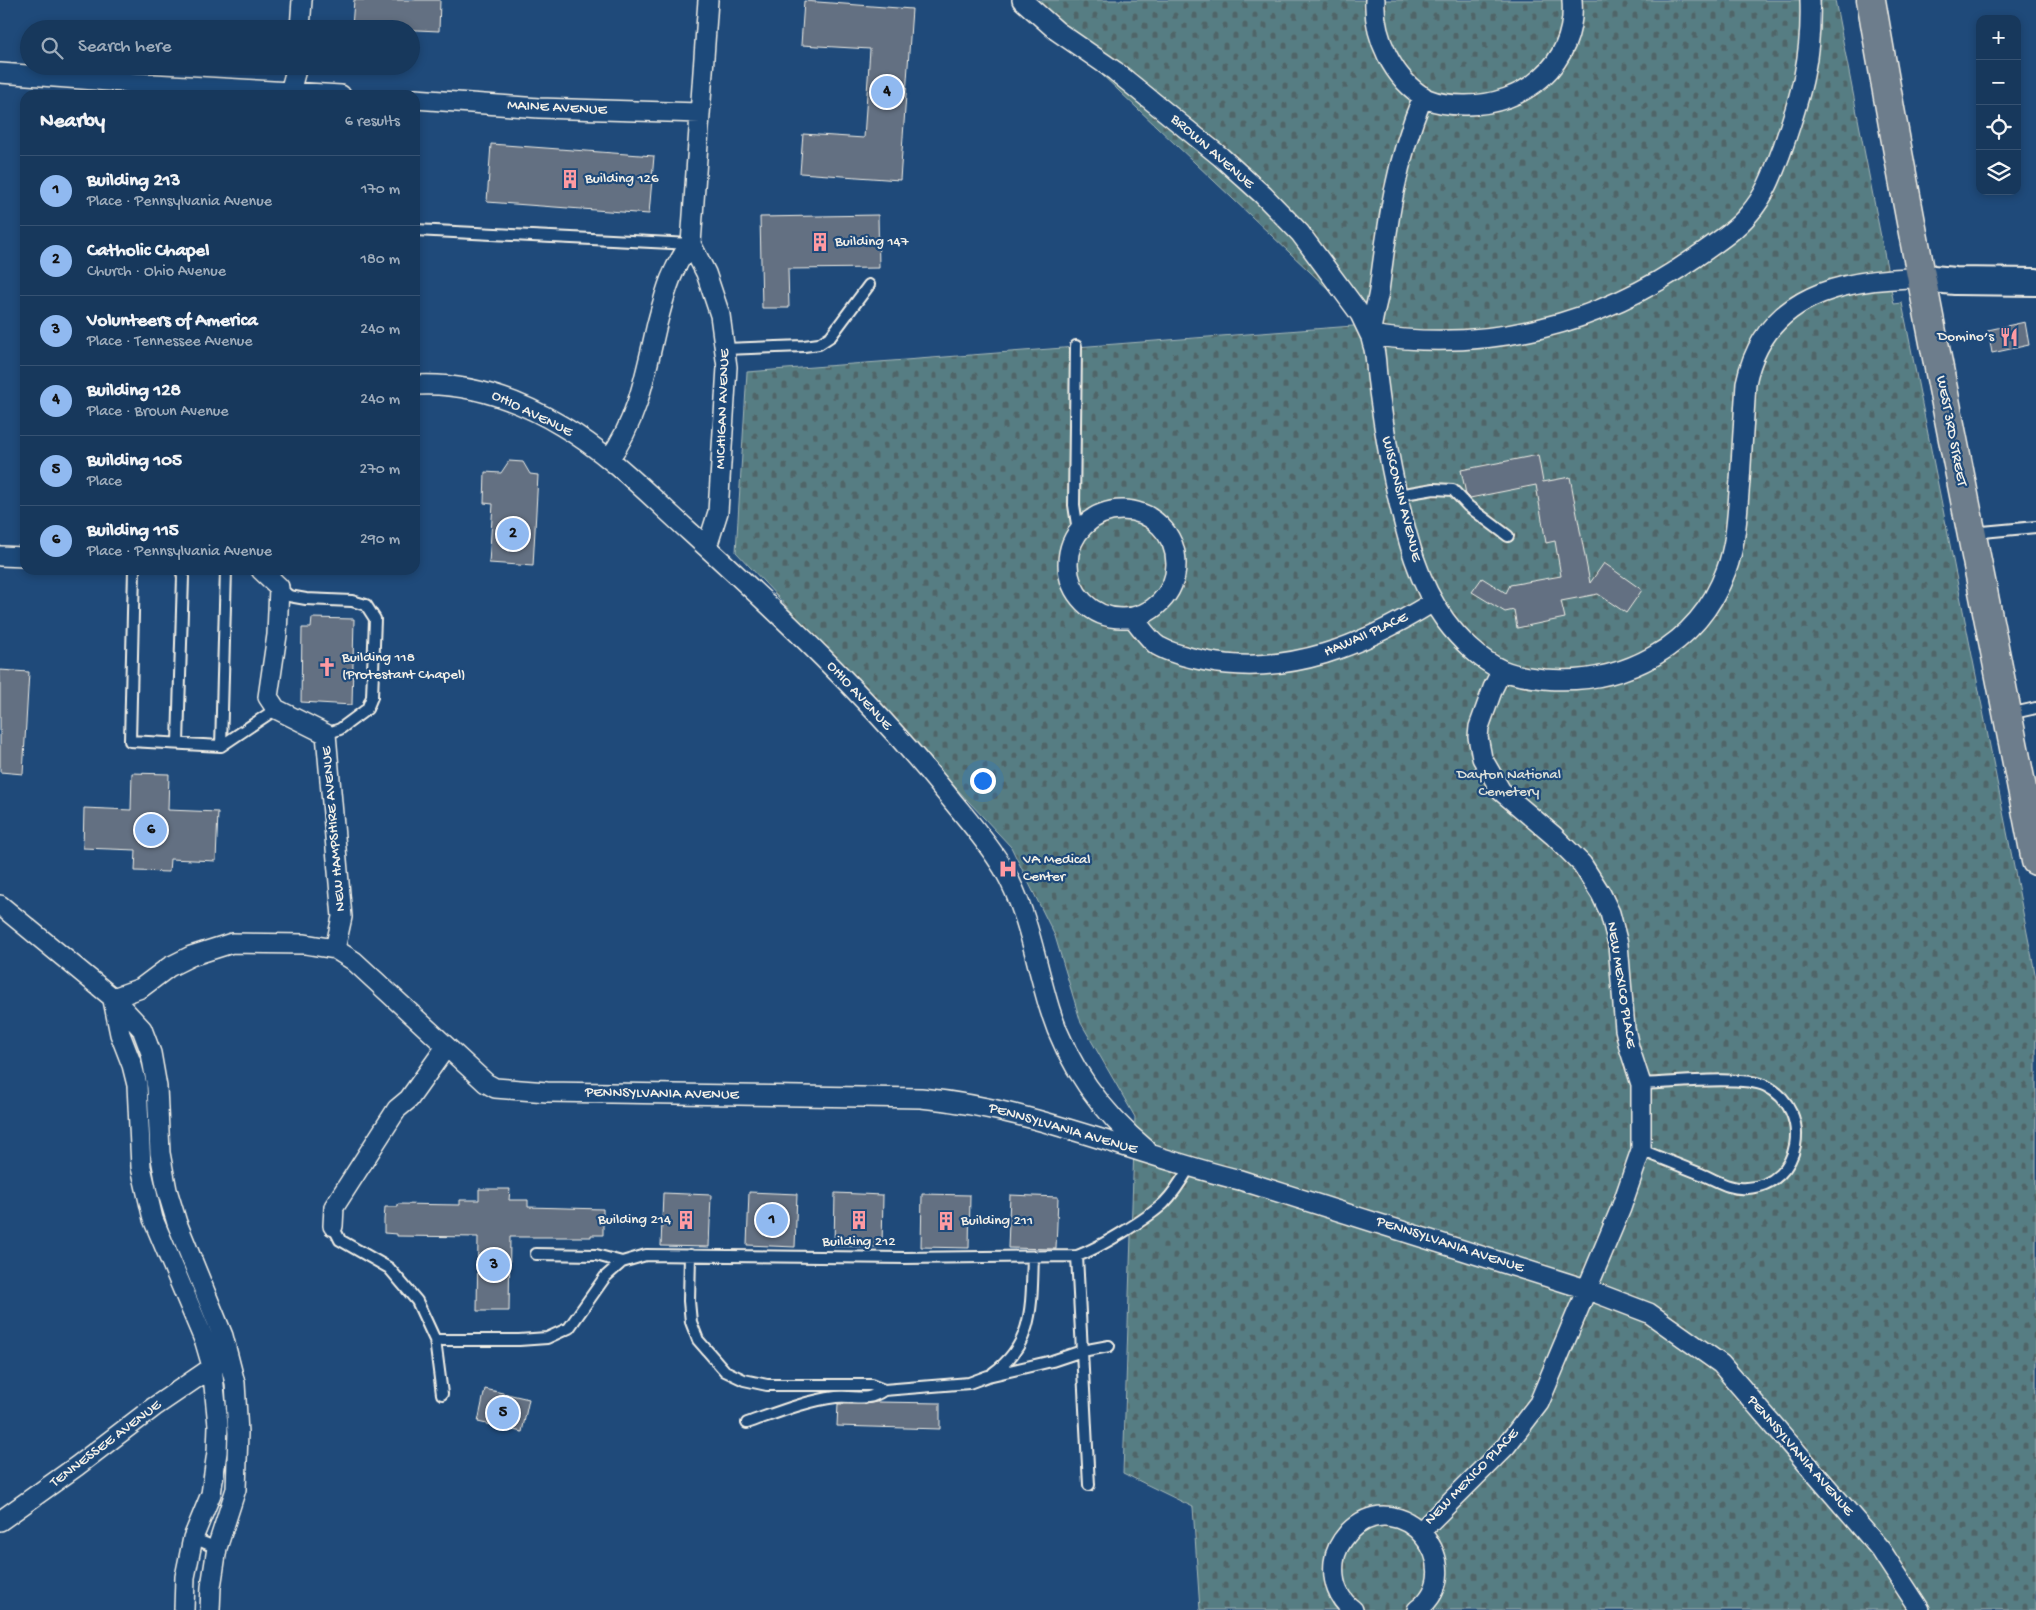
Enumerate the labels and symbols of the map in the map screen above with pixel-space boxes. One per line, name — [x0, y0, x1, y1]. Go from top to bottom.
pin: 4 — [871, 73, 903, 111]
street label: MAINE AVENUE — [507, 96, 608, 120]
street label: BROWN AVENUE — [1166, 110, 1258, 194]
building icon: Building 126 — [559, 168, 581, 190]
place label: Building 126 — [584, 170, 659, 188]
building icon: Building 147 — [809, 231, 831, 253]
place label: Building 147 — [834, 233, 910, 251]
restaurant icon: Domino’s — [1998, 326, 2020, 348]
place label: Domino’s — [1936, 328, 1994, 346]
street label: MICHIGAN AVENUE — [712, 348, 734, 469]
street label: WEST 3RD STREET — [1931, 374, 1971, 489]
street label: OHIO AVENUE — [488, 387, 576, 442]
street label: WISCONSIN AVENUE — [1377, 434, 1425, 564]
pin: 2 — [497, 515, 529, 553]
street label: HAWAII PLACE — [1321, 608, 1411, 661]
place label: Building 118 (Protestant Chapel) — [341, 649, 465, 684]
church icon: Building 118 (Protestant Chapel) — [316, 656, 338, 678]
street label: OHIO AVENUE — [822, 658, 896, 735]
street label: NEW HAMPSHIRE AVENUE — [318, 745, 350, 912]
park label: Dayton National Cemetery — [1456, 766, 1561, 801]
your location — [970, 768, 996, 794]
pin: 6 — [135, 811, 167, 849]
place label: VA Medical Center — [1022, 851, 1091, 886]
hospital icon: VA Medical Center — [997, 858, 1019, 880]
street label: NEW MEXICO PLACE — [1602, 921, 1640, 1050]
street label: PENNSYLVANIA AVENUE — [584, 1084, 740, 1104]
street label: PENNSYLVANIA AVENUE — [986, 1099, 1140, 1159]
pin: 1 — [756, 1201, 788, 1239]
building icon: Building 214 — [675, 1209, 697, 1231]
building icon: Building 212 — [848, 1209, 870, 1231]
building icon: Building 211 — [935, 1210, 957, 1232]
place label: Building 214 — [597, 1211, 671, 1229]
place label: Building 211 — [960, 1212, 1033, 1230]
street label: PENNSYLVANIA AVENUE — [1373, 1212, 1527, 1278]
place label: Building 212 — [821, 1233, 896, 1251]
pin: 3 — [478, 1246, 510, 1284]
street label: PENNSYLVANIA AVENUE — [1742, 1391, 1858, 1520]
pin: 5 — [487, 1394, 519, 1432]
street label: TENNESSEE AVENUE — [46, 1396, 166, 1492]
street label: NEW MEXICO PLACE — [1421, 1424, 1523, 1529]

